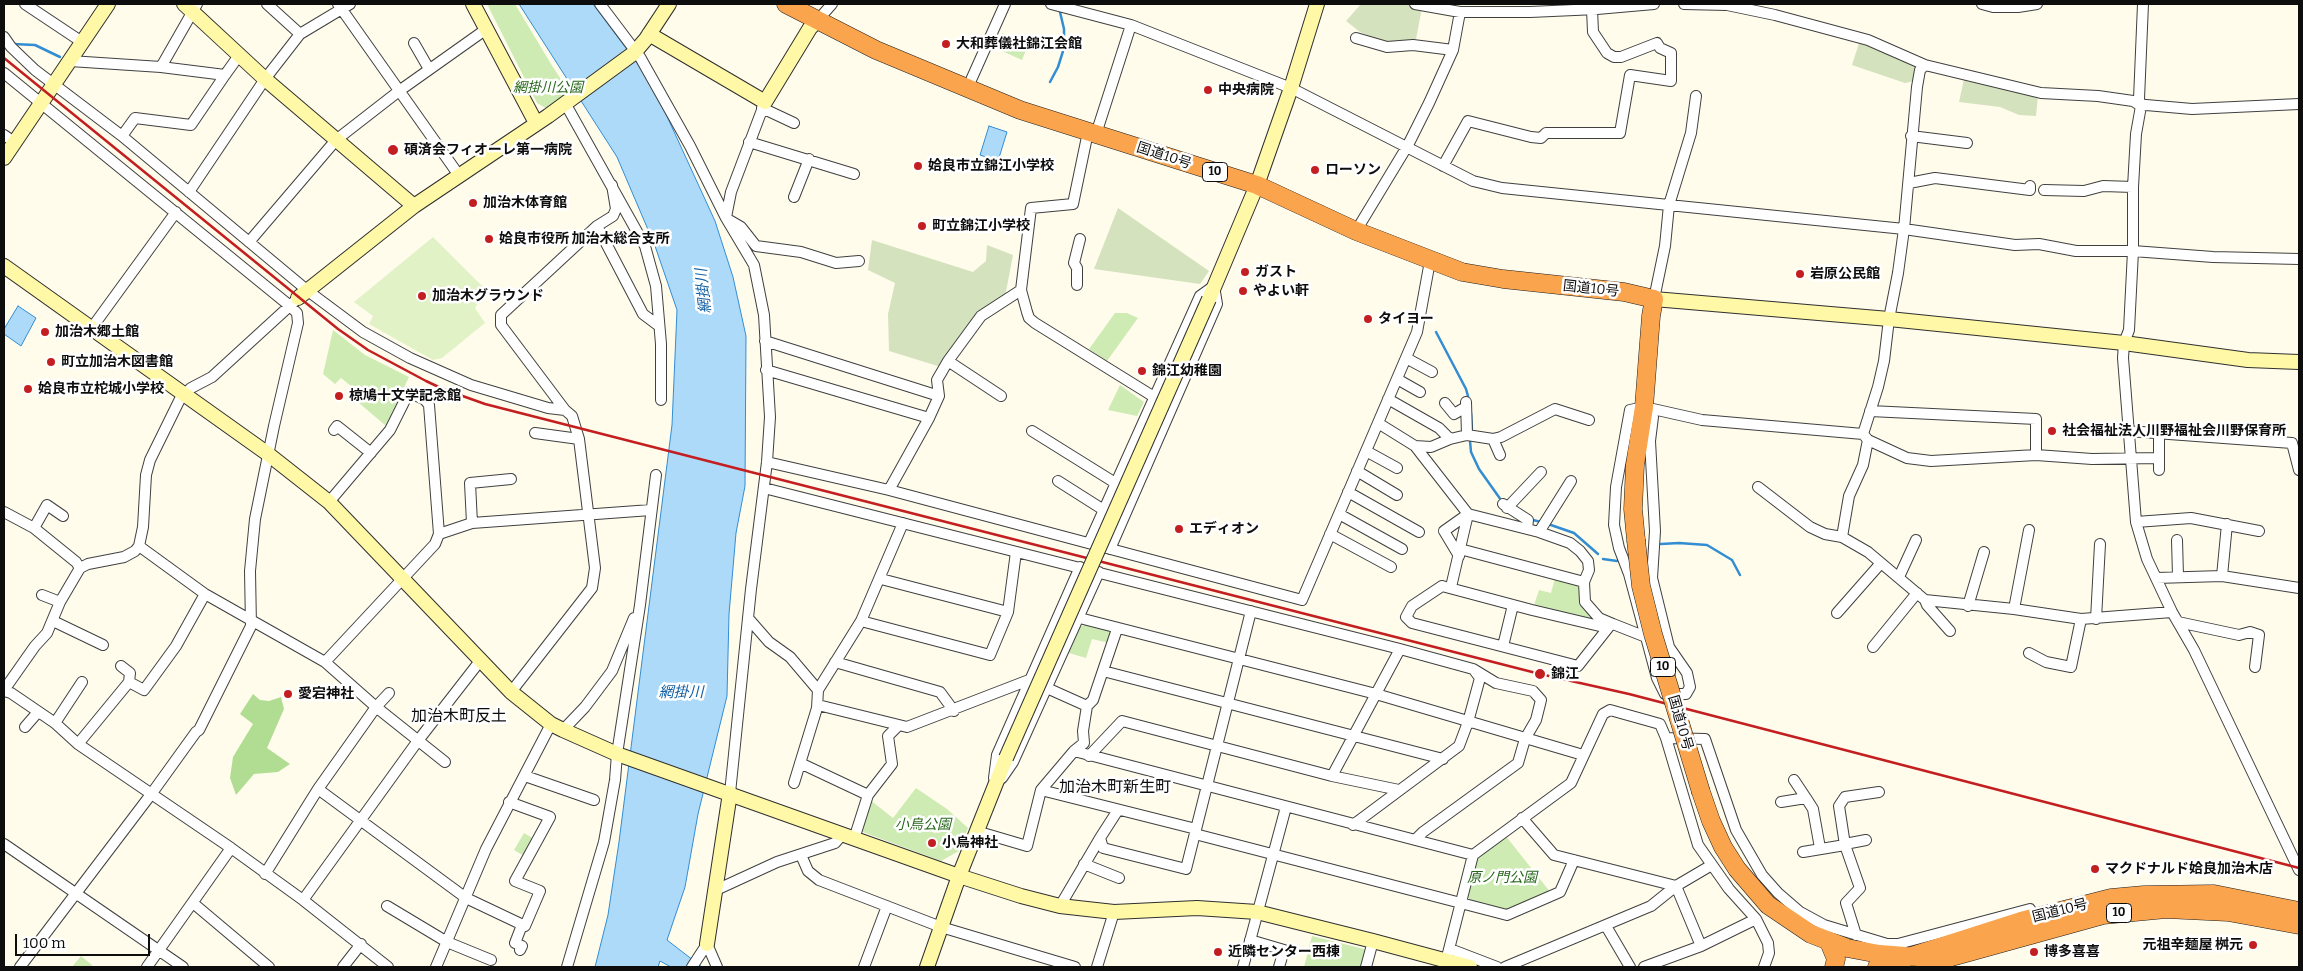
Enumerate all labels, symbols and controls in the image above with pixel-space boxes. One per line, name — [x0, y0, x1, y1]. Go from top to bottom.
place label: 大和葬儀社錦江会館 — [956, 36, 1082, 52]
marker: 大和葬儀社錦江会館 — [940, 38, 952, 50]
park label: 網掛川公園 — [513, 80, 583, 96]
place label: 中央病院 — [1218, 82, 1274, 98]
marker: 中央病院 — [1202, 84, 1214, 96]
street label: 国道10号 — [1134, 139, 1194, 173]
place label: 碩済会フィオーレ第一病院 — [404, 142, 572, 158]
marker: 碩済会フィオーレ第一病院 — [386, 143, 400, 157]
place label: 姶良市立錦江小学校 — [928, 158, 1054, 174]
marker: 姶良市立錦江小学校 — [912, 160, 924, 172]
road number: 10 — [1202, 162, 1228, 182]
place label: ローソン — [1325, 162, 1381, 178]
marker: ローソン — [1309, 164, 1321, 176]
place label: 加治木体育館 — [483, 195, 567, 211]
marker: 加治木体育館 — [467, 197, 479, 209]
place label: 町立錦江小学校 — [932, 218, 1030, 234]
marker: 町立錦江小学校 — [916, 220, 928, 232]
place label: 姶良市役所 加治木総合支所 — [499, 231, 670, 247]
marker: 姶良市役所 加治木総合支所 — [483, 233, 495, 245]
place label: ガスト — [1255, 264, 1297, 280]
marker: ガスト — [1239, 266, 1251, 278]
place label: 岩原公民館 — [1810, 266, 1880, 282]
water label: 網掛川 — [693, 268, 715, 314]
marker: 岩原公民館 — [1794, 268, 1806, 280]
street label: 国道10号 — [1562, 278, 1620, 300]
place label: やよい軒 — [1253, 283, 1309, 299]
marker: やよい軒 — [1237, 285, 1249, 297]
place label: 加治木グラウンド — [432, 288, 544, 304]
marker: 加治木グラウンド — [416, 290, 428, 302]
place label: タイヨー — [1378, 311, 1434, 327]
marker: タイヨー — [1362, 313, 1374, 325]
place label: 加治木郷土館 — [55, 324, 139, 340]
marker: 加治木郷土館 — [39, 326, 51, 338]
place label: 町立加治木図書館 — [61, 354, 173, 370]
marker: 町立加治木図書館 — [45, 356, 57, 368]
place label: 錦江幼稚園 — [1152, 363, 1222, 379]
marker: 錦江幼稚園 — [1136, 365, 1148, 377]
place label: 姶良市立柁城小学校 — [38, 381, 164, 397]
marker: 姶良市立柁城小学校 — [22, 383, 34, 395]
place label: 椋鳩十文学記念館 — [349, 388, 461, 404]
marker: 椋鳩十文学記念館 — [333, 390, 345, 402]
place label: 社会福祉法人川野福祉会川野保育所 — [2062, 423, 2286, 439]
marker: 社会福祉法人川野福祉会川野保育所 — [2046, 425, 2058, 437]
place label: エディオン — [1189, 521, 1259, 537]
marker: エディオン — [1173, 523, 1185, 535]
road number: 10 — [1650, 658, 1676, 676]
place label: 錦江 — [1551, 666, 1579, 682]
marker: 錦江 — [1533, 667, 1547, 681]
water label: 網掛川 — [659, 684, 703, 702]
place label: 愛宕神社 — [298, 686, 354, 702]
marker: 愛宕神社 — [282, 688, 294, 700]
street label: 国道10号 — [1664, 693, 1696, 753]
district label: 加治木町反土 — [411, 707, 507, 727]
district label: 加治木町新生町 — [1059, 778, 1171, 798]
park label: 小烏公園 — [895, 817, 951, 833]
place label: 小烏神社 — [942, 835, 998, 851]
marker: 小烏神社 — [926, 837, 938, 849]
place label: マクドナルド姶良加治木店 — [2105, 861, 2273, 877]
marker: マクドナルド姶良加治木店 — [2089, 863, 2101, 875]
park label: 原ノ門公園 — [1467, 870, 1537, 886]
street label: 国道10号 — [2030, 896, 2090, 926]
road number: 10 — [2106, 904, 2132, 922]
scale bar — [18, 924, 152, 956]
text: 100 m — [23, 934, 66, 952]
place label: 元祖辛麺屋 桝元 — [2142, 937, 2243, 953]
marker: 元祖辛麺屋 桝元 — [2247, 939, 2259, 951]
place label: 近隣センター西棟 — [1228, 944, 1340, 960]
place label: 博多喜喜 — [2044, 944, 2100, 960]
marker: 近隣センター西棟 — [1212, 946, 1224, 958]
marker: 博多喜喜 — [2028, 946, 2040, 958]

